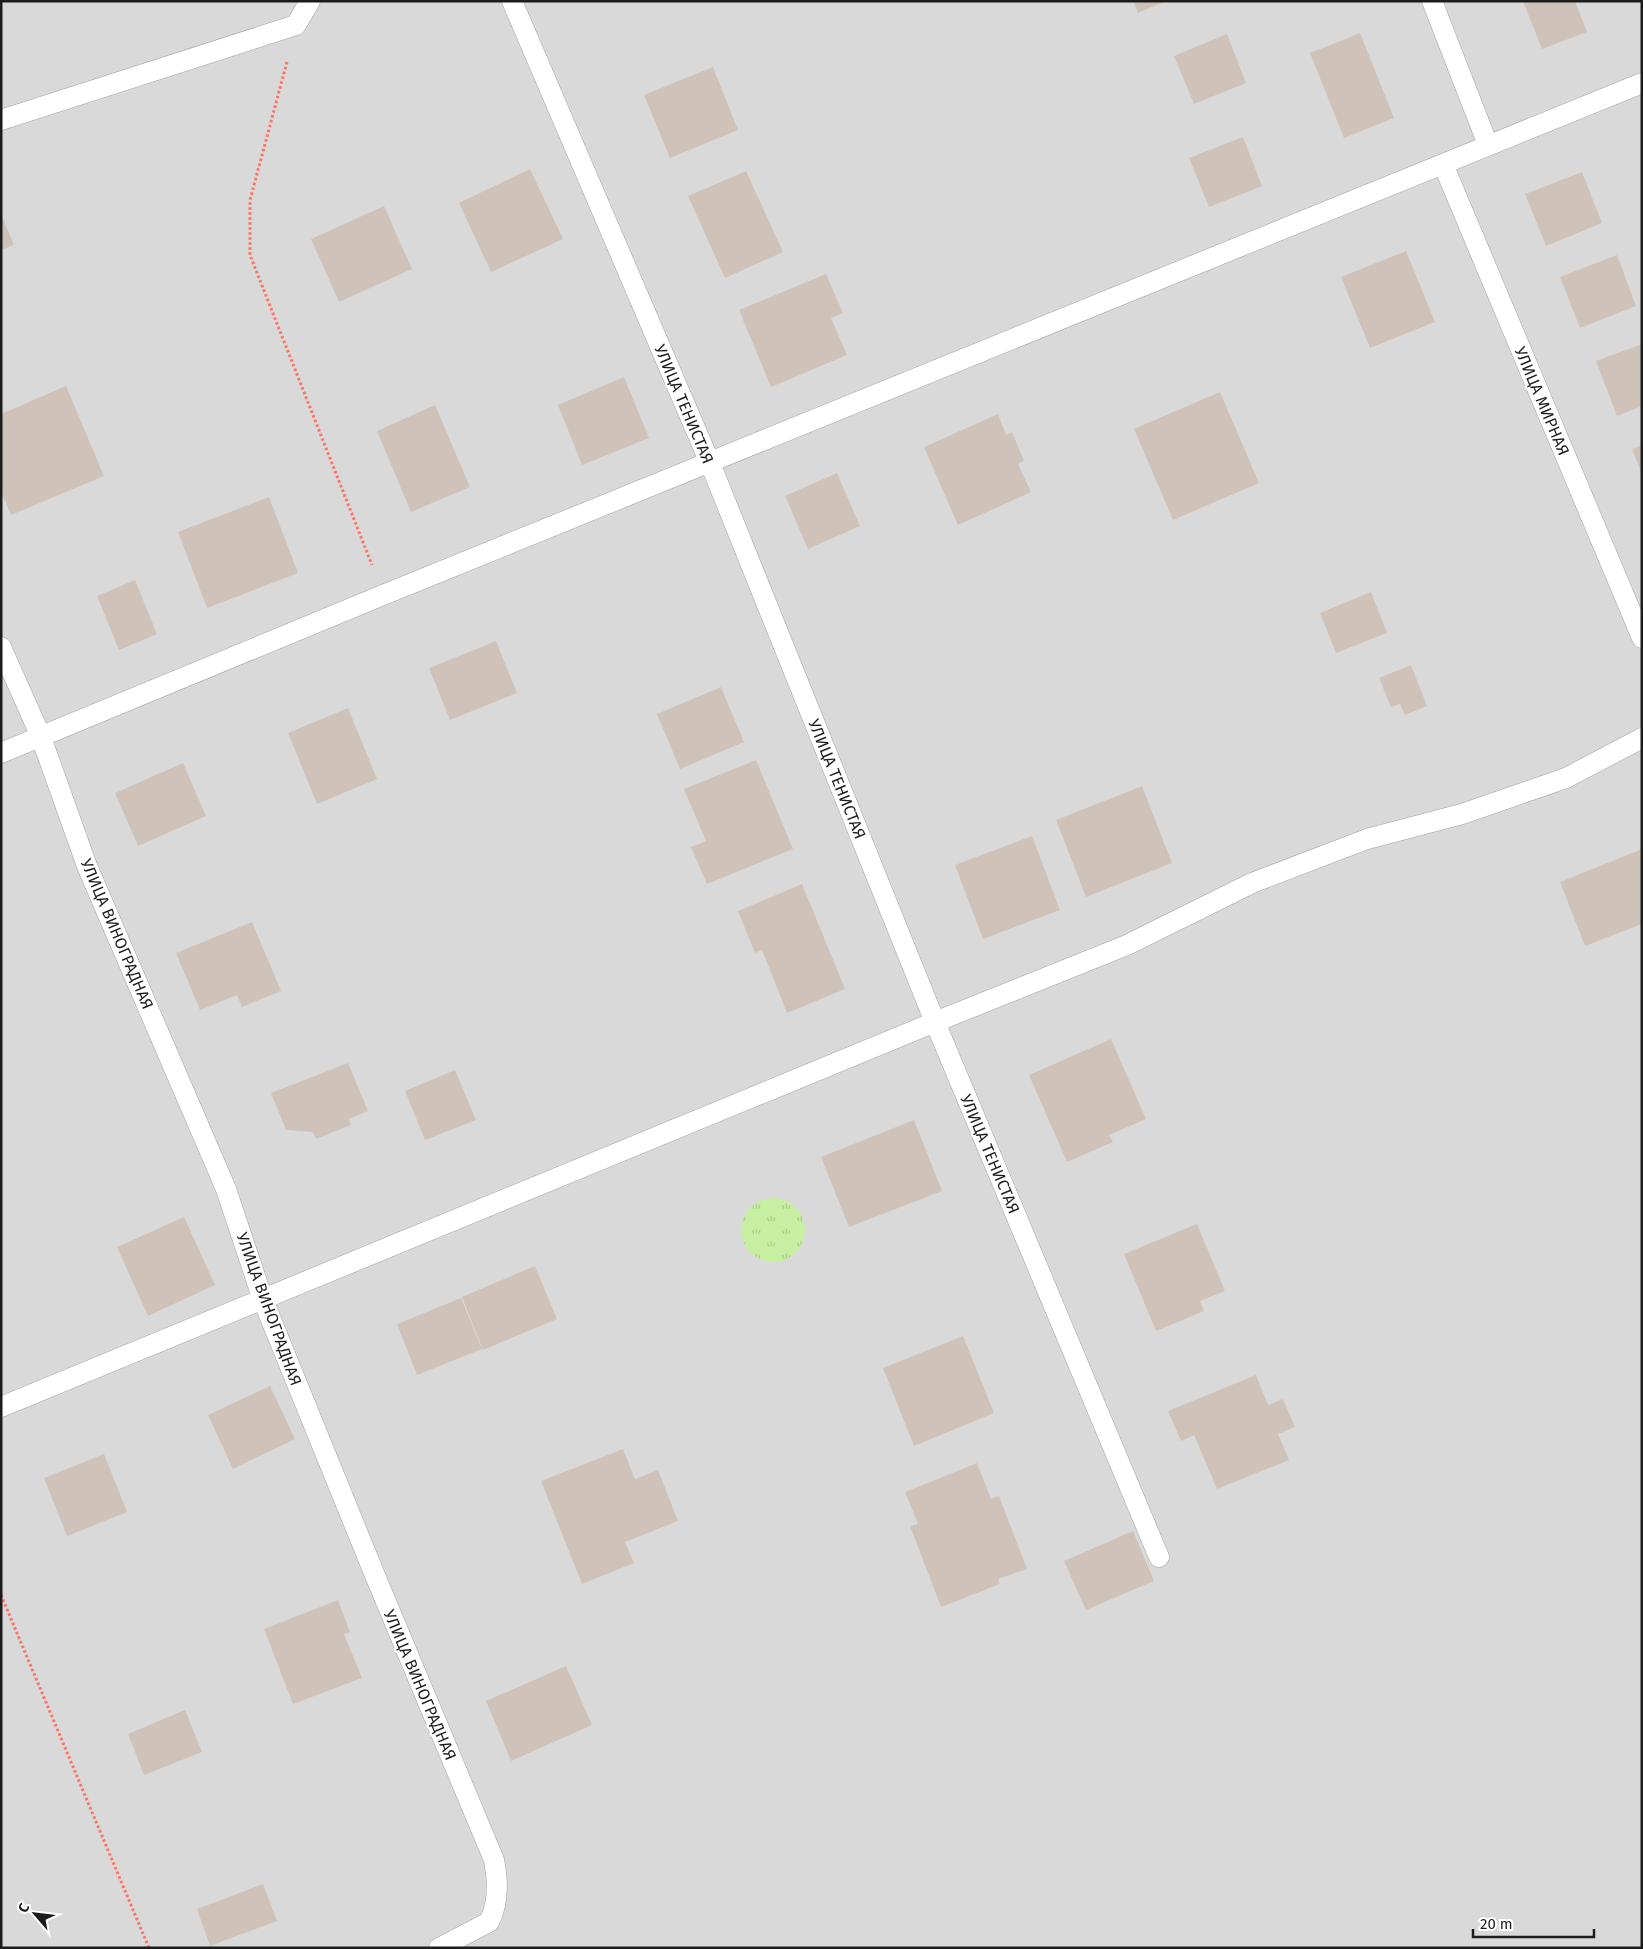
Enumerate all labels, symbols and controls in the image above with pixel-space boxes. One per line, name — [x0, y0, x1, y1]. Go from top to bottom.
street label: УЛИЦА ТЕНИСТАЯ — [650, 342, 718, 466]
street label: УЛИЦА МИРНАЯ — [1511, 344, 1573, 458]
street label: УЛИЦА ТЕНИСТАЯ — [804, 716, 870, 842]
street label: УЛИЦА ВИНОГРАДНАЯ — [77, 856, 157, 1012]
street label: УЛИЦА ТЕНИСТАЯ — [956, 1092, 1024, 1216]
street label: УЛИЦА ВИНОГРАДНАЯ — [232, 1230, 306, 1388]
street label: УЛИЦА ВИНОГРАДНАЯ — [380, 1607, 460, 1763]
north arrow — [10, 1889, 60, 1939]
text: С — [15, 1901, 33, 1916]
scale bar — [1473, 1906, 1594, 1938]
text: 20 m — [1480, 1915, 1513, 1933]

